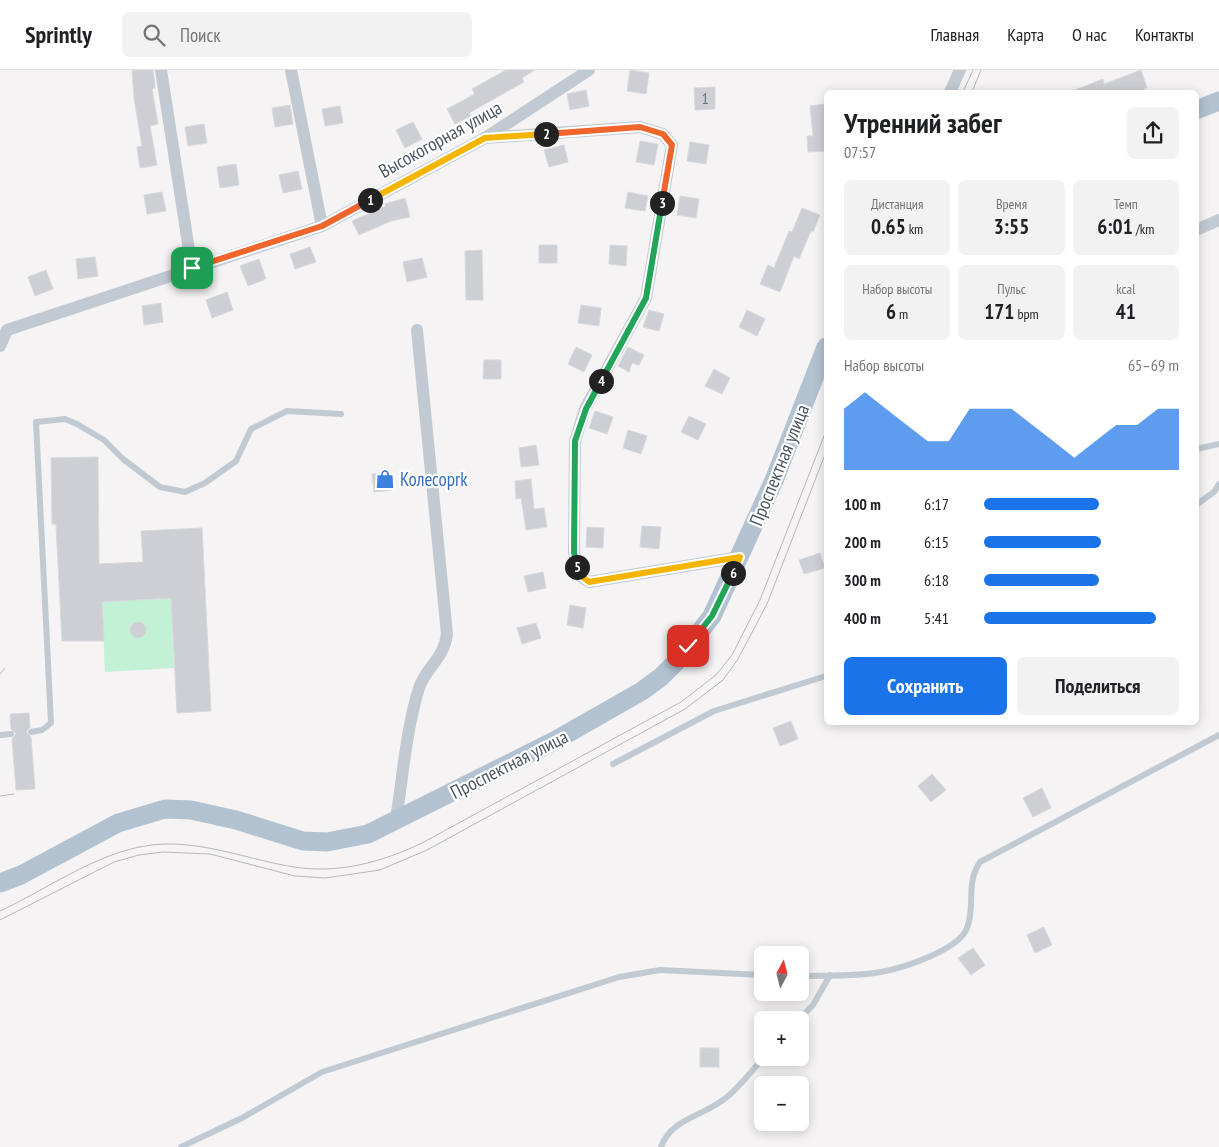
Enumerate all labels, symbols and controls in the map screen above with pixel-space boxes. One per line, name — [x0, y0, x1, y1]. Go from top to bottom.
search box — [122, 12, 472, 57]
text: Sprintly — [25, 19, 92, 50]
icon: search — [140, 21, 168, 49]
text: Поиск — [180, 23, 221, 47]
text: Главная — [931, 23, 979, 46]
text: Карта — [1007, 23, 1044, 46]
text: О нас — [1072, 23, 1107, 46]
text: Контакты — [1135, 23, 1194, 46]
house number: 1 — [701, 88, 709, 108]
street label: Высокогорная улица — [374, 95, 506, 183]
text: Утренний забег — [844, 104, 1002, 141]
button: share — [1127, 107, 1179, 159]
pin: 2 — [534, 122, 558, 146]
text: 2 — [543, 125, 550, 143]
text: 07:57 — [844, 142, 876, 162]
pin: 1 — [358, 188, 382, 212]
pin: 3 — [650, 190, 674, 216]
text: 1 — [367, 191, 374, 209]
text: 3 — [659, 194, 666, 212]
text: Дистанция — [871, 195, 923, 213]
text: Время — [996, 195, 1027, 213]
text: Темп — [1114, 195, 1138, 213]
text: 0.65 — [871, 213, 906, 240]
text: 3:55 — [994, 213, 1029, 240]
text: 6:01 — [1097, 213, 1133, 240]
text: km — [906, 220, 923, 238]
text: /km — [1133, 220, 1154, 238]
pin — [171, 247, 213, 289]
icon: arrive — [178, 254, 206, 282]
text: Набор высоты — [862, 280, 932, 298]
text: Пульс — [997, 280, 1026, 298]
text: kcal — [1116, 280, 1135, 298]
text: 6 — [886, 298, 896, 325]
text: 171 — [984, 298, 1014, 325]
text: 41 — [1116, 298, 1136, 325]
text: m — [896, 305, 908, 323]
text: bpm — [1014, 305, 1039, 323]
text: Набор высоты — [844, 355, 924, 375]
text: 65–69 m — [1128, 355, 1179, 375]
pin: 4 — [588, 368, 614, 394]
text: 4 — [598, 372, 605, 390]
street label: Проспектная улица — [744, 401, 814, 529]
place label: Колесоprk — [400, 467, 468, 491]
shop icon: Колесоprk — [374, 468, 396, 490]
text: 100 m — [844, 494, 881, 514]
text: 6:17 — [924, 494, 949, 514]
text: 200 m — [844, 532, 881, 552]
text: 6:15 — [924, 532, 949, 552]
pin: 5 — [564, 554, 590, 580]
text: 5 — [574, 558, 581, 576]
pin: 6 — [720, 560, 746, 586]
text: 6 — [730, 564, 737, 582]
text: 300 m — [844, 570, 881, 590]
text: 6:18 — [924, 570, 949, 590]
text: 400 m — [844, 608, 881, 628]
text: 5:41 — [924, 608, 949, 628]
pin — [667, 625, 709, 667]
icon: check — [674, 632, 702, 660]
button: Сохранить — [844, 657, 1007, 715]
button: Поделиться — [1017, 657, 1179, 715]
street label: Проспектная улица — [446, 724, 572, 804]
north arrow — [754, 946, 809, 1001]
map controls — [754, 946, 809, 1131]
button: + — [754, 1011, 809, 1066]
button: − — [754, 1076, 809, 1131]

